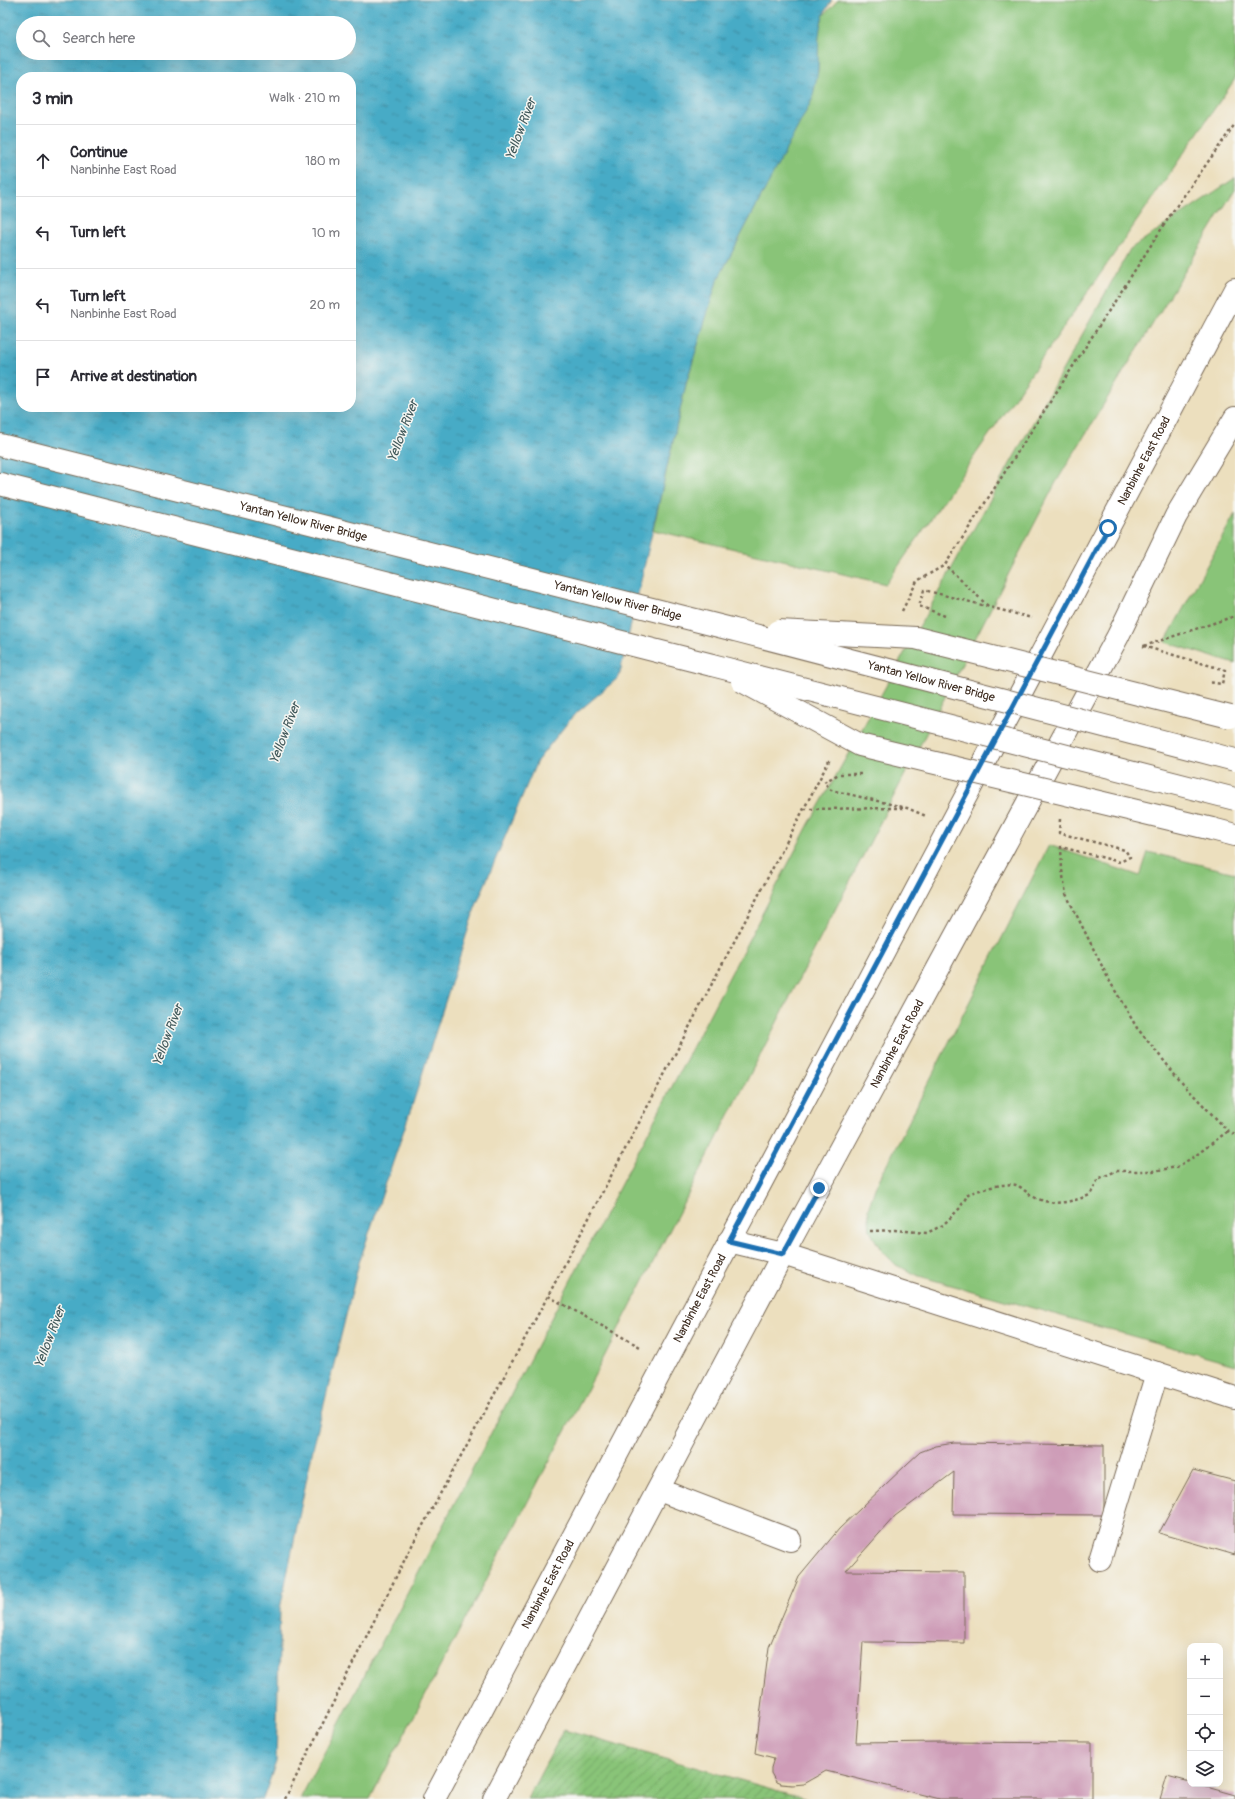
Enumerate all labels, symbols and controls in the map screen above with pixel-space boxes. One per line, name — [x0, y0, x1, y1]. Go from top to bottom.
search box — [16, 16, 356, 60]
icon: search — [30, 27, 52, 49]
text: Search here — [62, 29, 135, 48]
text: 3 min — [32, 88, 73, 109]
text: Walk · 210 m — [269, 90, 340, 106]
water label: Yellow River — [502, 94, 541, 162]
text: Continue — [70, 143, 128, 162]
icon: ahead — [32, 150, 54, 172]
text: 180 m — [305, 153, 340, 169]
text: Nanbinhe East Road — [70, 162, 177, 178]
icon: left — [32, 222, 54, 244]
text: Turn left — [70, 223, 126, 242]
text: 10 m — [312, 225, 340, 241]
text: Turn left — [70, 287, 126, 306]
icon: left — [32, 294, 54, 316]
text: 20 m — [309, 297, 340, 313]
text: Nanbinhe East Road — [70, 306, 177, 322]
icon: arrive — [32, 366, 54, 388]
text: Arrive at destination — [70, 367, 197, 386]
water label: Yellow River — [384, 396, 423, 464]
street label: Nanbinhe East Road — [1114, 413, 1174, 508]
street label: Yantan Yellow River Bridge — [237, 498, 369, 545]
route start — [1099, 519, 1117, 537]
street label: Yantan Yellow River Bridge — [551, 577, 683, 624]
street label: Yantan Yellow River Bridge — [865, 657, 997, 705]
water label: Yellow River — [266, 698, 305, 766]
street label: Nanbinhe East Road — [867, 997, 927, 1091]
water label: Yellow River — [149, 1000, 188, 1068]
route end — [810, 1179, 828, 1197]
street label: Nanbinhe East Road — [670, 1251, 729, 1345]
water label: Yellow River — [31, 1302, 70, 1370]
street label: Nanbinhe East Road — [518, 1537, 578, 1631]
map controls — [1187, 1643, 1223, 1787]
button: + — [1187, 1643, 1223, 1679]
button: − — [1187, 1679, 1223, 1715]
button: locate — [1187, 1715, 1223, 1751]
button: layers — [1187, 1751, 1223, 1787]

